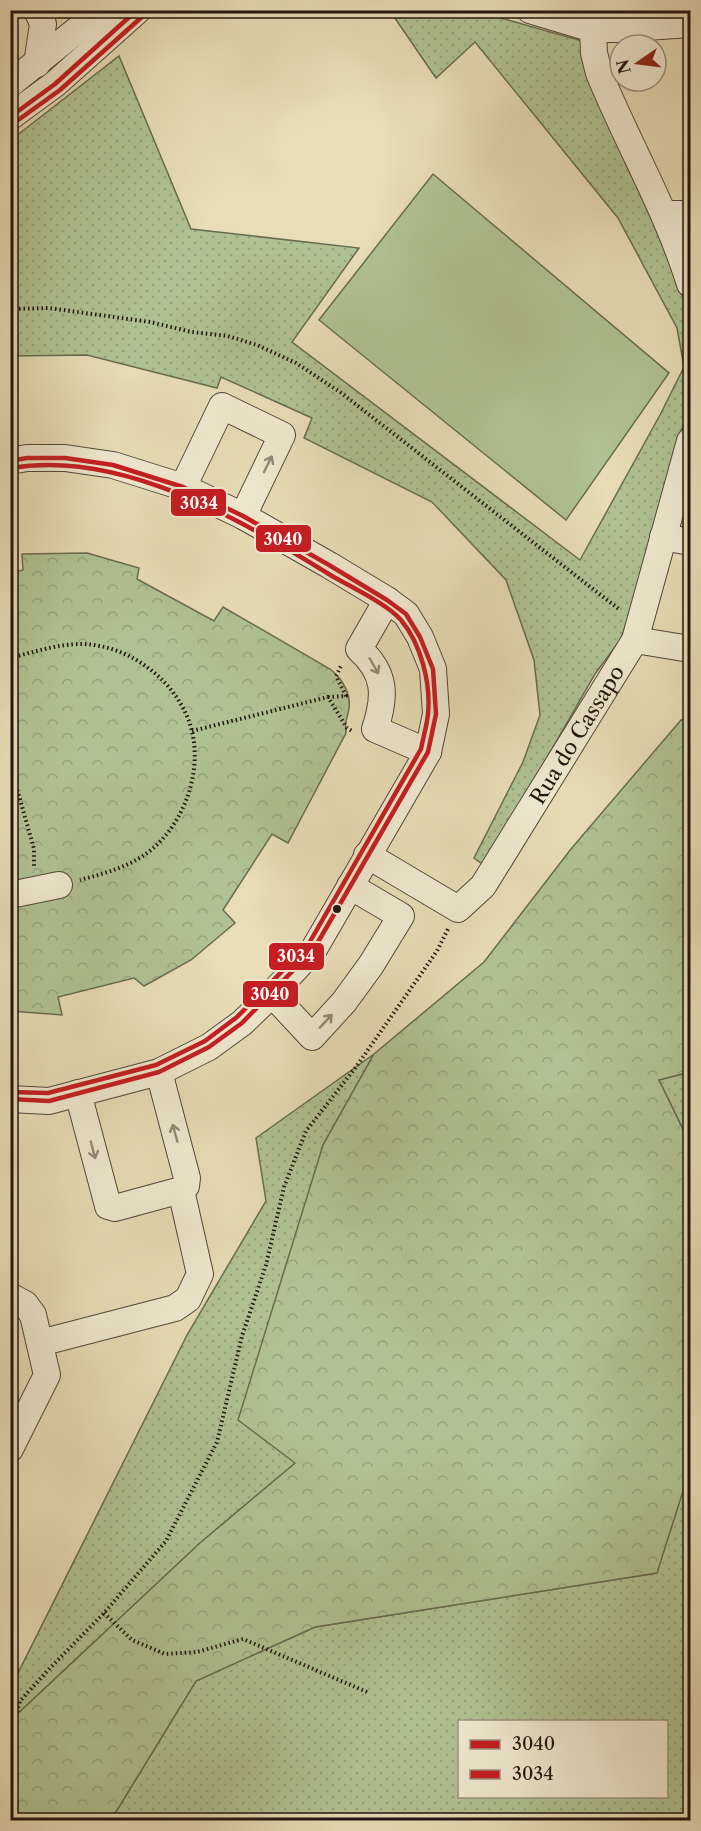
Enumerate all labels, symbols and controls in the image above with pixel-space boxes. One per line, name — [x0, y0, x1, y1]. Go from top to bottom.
north arrow — [608, 33, 668, 93]
text: N — [612, 57, 635, 76]
one-way arrow — [263, 455, 275, 473]
line badge: 3034 — [170, 488, 227, 517]
text: 3034 — [180, 493, 218, 513]
line badge: 3040 — [255, 524, 312, 553]
text: 3040 — [264, 529, 302, 549]
one-way arrow — [368, 657, 380, 674]
street label: Rua do Cassapo — [524, 660, 629, 808]
unlabelled marker — [331, 903, 343, 915]
line badge: 3034 — [268, 942, 325, 971]
text: 3034 — [277, 946, 315, 966]
line badge: 3040 — [242, 980, 299, 1008]
text: 3040 — [251, 984, 289, 1004]
one-way arrow — [319, 1014, 333, 1029]
one-way arrow — [168, 1124, 180, 1143]
one-way arrow — [87, 1140, 99, 1159]
legend — [458, 1720, 668, 1798]
text: 3040 — [512, 1733, 555, 1755]
text: 3034 — [512, 1763, 554, 1785]

